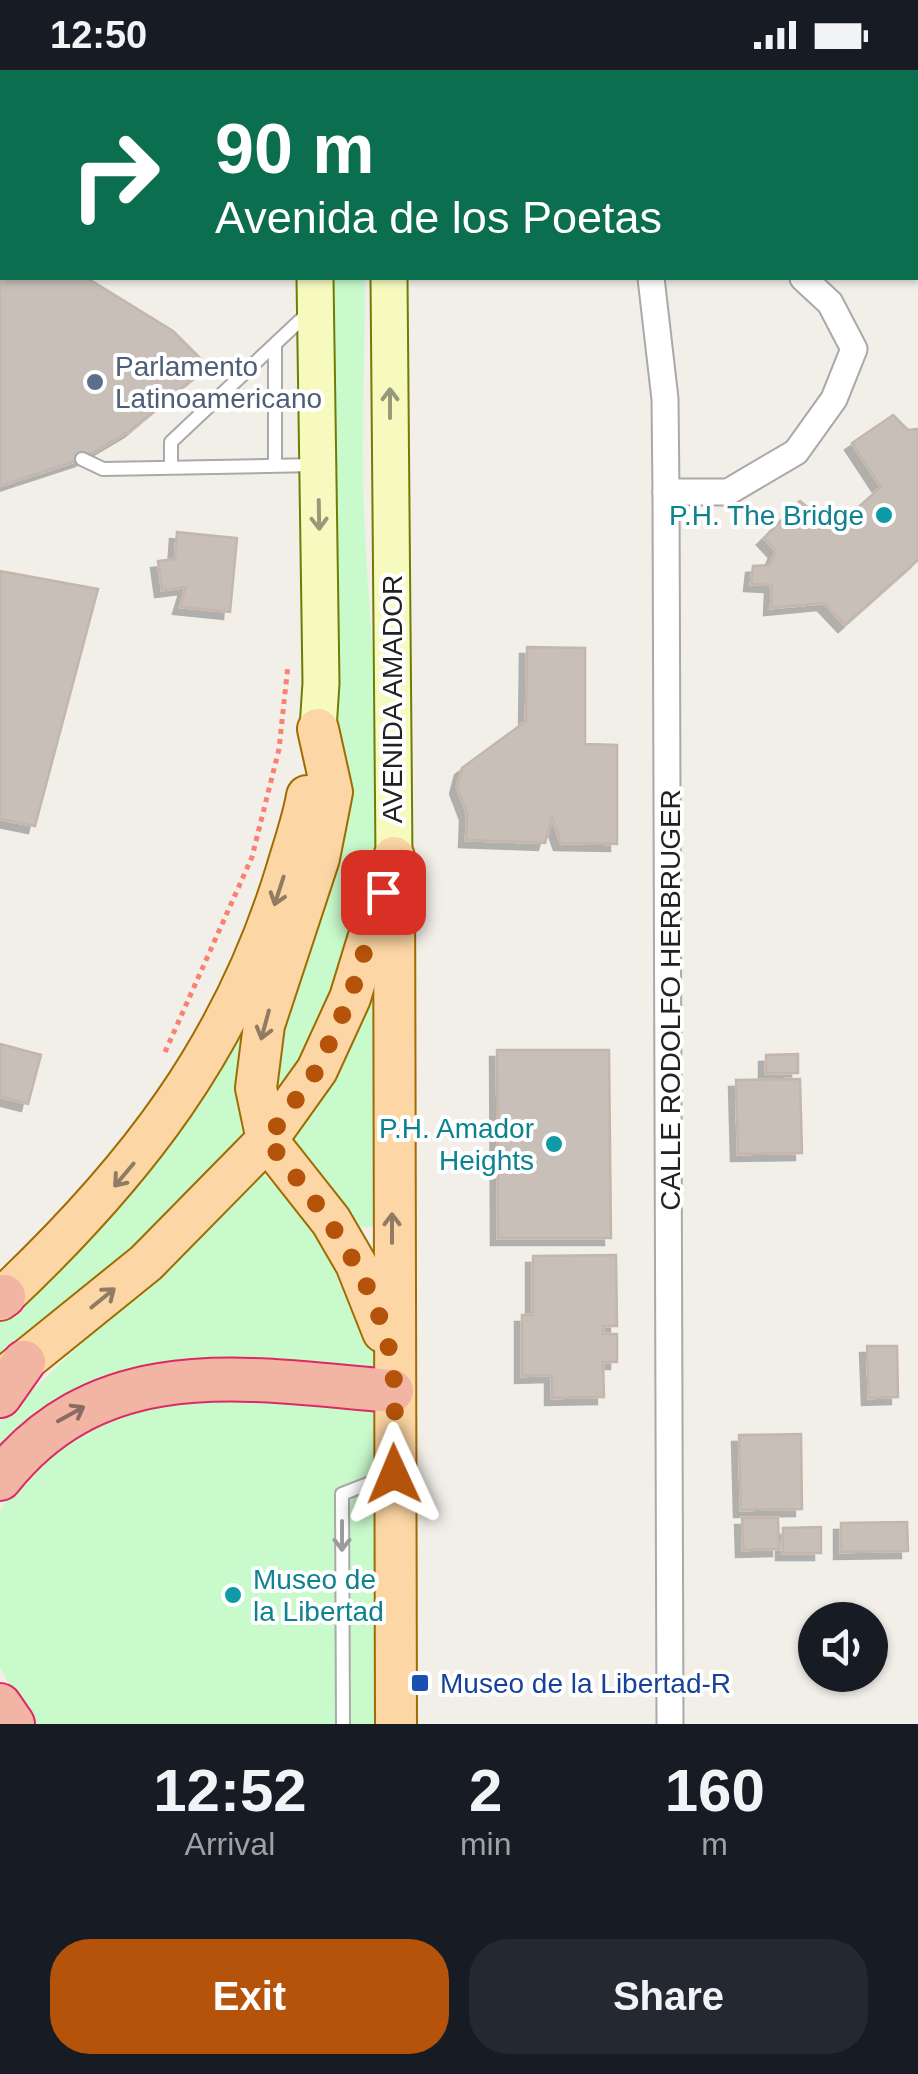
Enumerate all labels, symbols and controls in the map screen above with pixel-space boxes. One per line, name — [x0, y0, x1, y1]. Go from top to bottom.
text: 12:50 — [50, 14, 147, 56]
icon: right — [50, 110, 180, 240]
text: 90 m — [215, 110, 375, 188]
text: Avenida de los Poetas — [215, 192, 662, 243]
place label: Parlamento Latinoamericano — [115, 351, 322, 414]
marker: Parlamento Latinoamericano — [84, 371, 106, 393]
one-way arrow — [380, 388, 400, 420]
one-way arrow — [310, 498, 328, 530]
place label: P.H. The Bridge — [669, 500, 864, 531]
marker: P.H. The Bridge — [873, 504, 895, 526]
street label: AVENIDA AMADOR — [377, 575, 408, 823]
street label: CALLE RODOLFO HERBRUGER — [655, 789, 686, 1211]
pin — [341, 850, 426, 935]
icon: arrive — [356, 865, 411, 920]
one-way arrow — [269, 875, 287, 907]
one-way arrow — [255, 1009, 274, 1040]
place label: P.H. Amador Heights — [379, 1113, 534, 1176]
marker: P.H. Amador Heights — [543, 1133, 565, 1155]
one-way arrow — [113, 1161, 135, 1187]
one-way arrow — [382, 1212, 402, 1244]
one-way arrow — [89, 1287, 115, 1309]
one-way arrow — [57, 1404, 85, 1424]
position arrow — [342, 1422, 446, 1526]
one-way arrow — [332, 1520, 352, 1552]
place label: Museo de la Libertad — [253, 1564, 384, 1627]
marker: Museo de la Libertad — [222, 1584, 244, 1606]
map controls — [798, 1602, 888, 1692]
button: sound — [798, 1602, 888, 1692]
place label: Museo de la Libertad-R — [440, 1668, 731, 1699]
marker: Museo de la Libertad-R — [409, 1672, 431, 1694]
text: 12:52 — [153, 1757, 307, 1824]
text: 2 — [469, 1757, 502, 1824]
text: 160 — [665, 1757, 765, 1824]
text: Arrival — [185, 1826, 275, 1862]
text: min — [460, 1826, 511, 1862]
text: m — [701, 1826, 728, 1862]
button: Exit — [50, 1939, 449, 2054]
button: Share — [469, 1939, 868, 2054]

